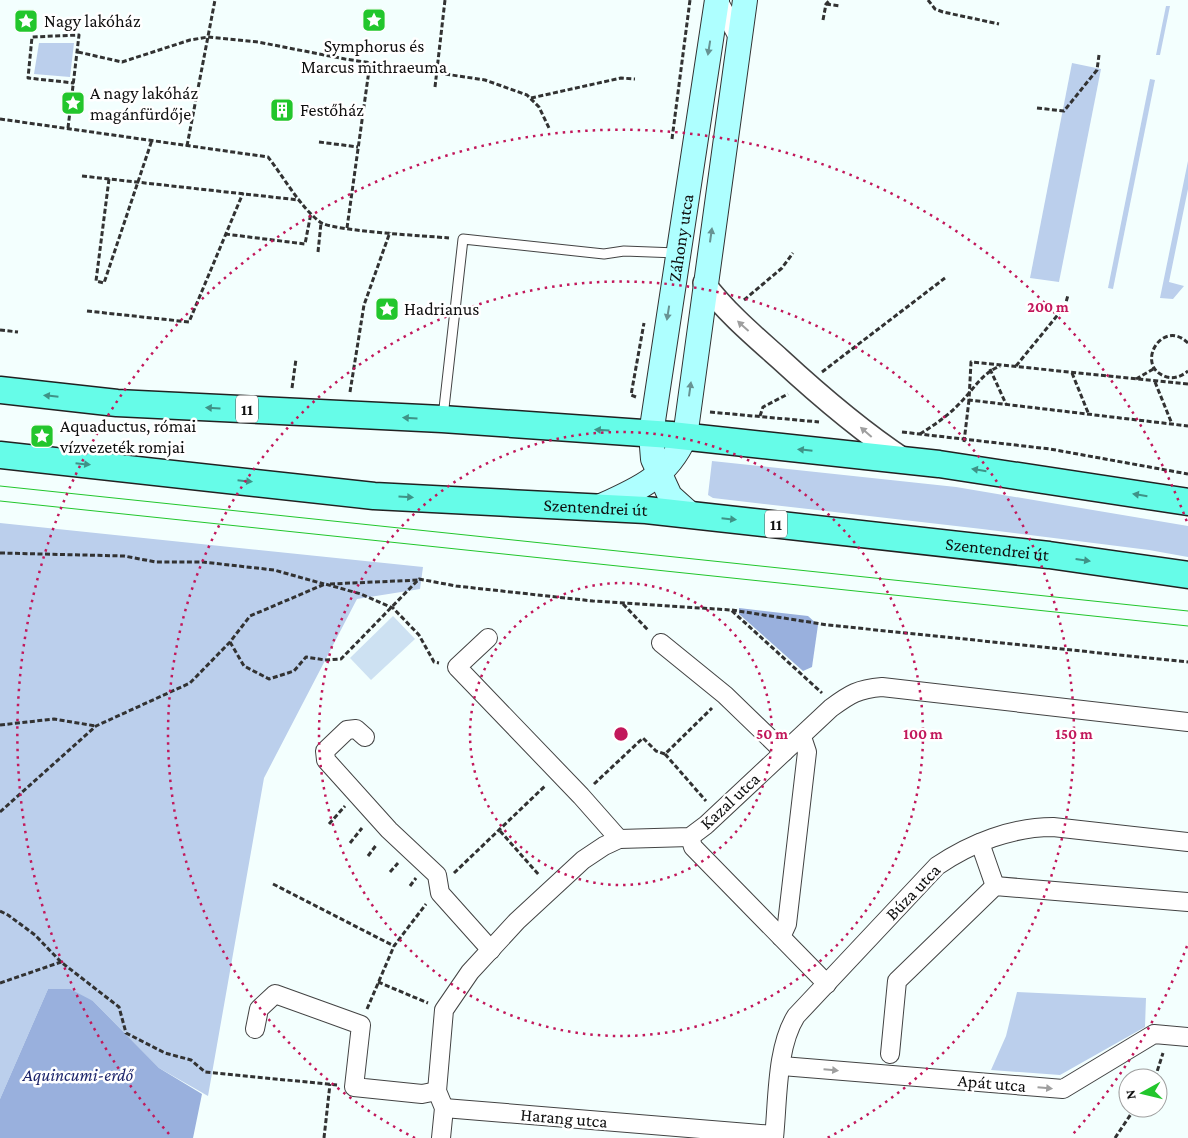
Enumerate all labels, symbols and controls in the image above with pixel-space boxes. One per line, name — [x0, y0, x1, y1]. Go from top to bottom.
place icon: Symphorus és Marcus mithraeuma — [361, 7, 387, 33]
place icon: Nagy lakóház — [13, 8, 39, 34]
place label: Nagy lakóház — [44, 11, 141, 31]
place label: Symphorus és Marcus mithraeuma — [301, 36, 447, 77]
one-way arrow — [705, 41, 713, 57]
place label: A nagy lakóház magánfürdője — [90, 83, 198, 125]
place icon: A nagy lakóház magánfürdője — [60, 90, 86, 116]
building icon: Festőház — [269, 97, 295, 123]
place label: Festőház — [300, 100, 364, 120]
street label: Záhony utca — [664, 193, 697, 283]
one-way arrow — [708, 226, 716, 242]
place icon: Hadrianus — [374, 296, 400, 322]
place label: Hadrianus — [404, 299, 479, 319]
text: 200 m — [1027, 299, 1069, 315]
one-way arrow — [664, 305, 672, 321]
one-way arrow — [737, 320, 749, 332]
one-way arrow — [687, 380, 695, 396]
one-way arrow — [43, 392, 59, 400]
road number: 11 — [236, 396, 258, 422]
one-way arrow — [205, 403, 221, 411]
one-way arrow — [402, 413, 418, 421]
place label: Aquaductus, római vízvezeték romjai — [59, 416, 197, 458]
place icon: Aquaductus, római vízvezeték romjai — [29, 423, 55, 449]
one-way arrow — [594, 426, 610, 434]
one-way arrow — [860, 426, 873, 437]
one-way arrow — [797, 446, 813, 454]
one-way arrow — [76, 460, 92, 468]
one-way arrow — [971, 466, 987, 474]
one-way arrow — [237, 477, 253, 485]
one-way arrow — [1131, 490, 1147, 498]
one-way arrow — [399, 494, 415, 502]
street label: Szentendrei út — [543, 495, 649, 520]
road number: 11 — [765, 510, 787, 538]
one-way arrow — [721, 515, 737, 523]
street label: Szentendrei út — [944, 534, 1051, 565]
one-way arrow — [1075, 557, 1091, 565]
centre of rings — [612, 725, 630, 743]
text: 50 m — [756, 726, 788, 742]
text: 100 m — [903, 726, 943, 742]
text: 150 m — [1055, 726, 1093, 742]
street label: Kazal utca — [696, 769, 764, 833]
street label: Búza utca — [882, 860, 944, 924]
park label: Aquincumi-erdő — [22, 1065, 135, 1085]
one-way arrow — [823, 1066, 839, 1074]
north arrow — [1118, 1068, 1168, 1118]
street label: Apát utca — [957, 1070, 1027, 1096]
one-way arrow — [1037, 1084, 1053, 1092]
text: N — [1121, 1089, 1139, 1101]
street label: Harang utca — [520, 1104, 608, 1132]

